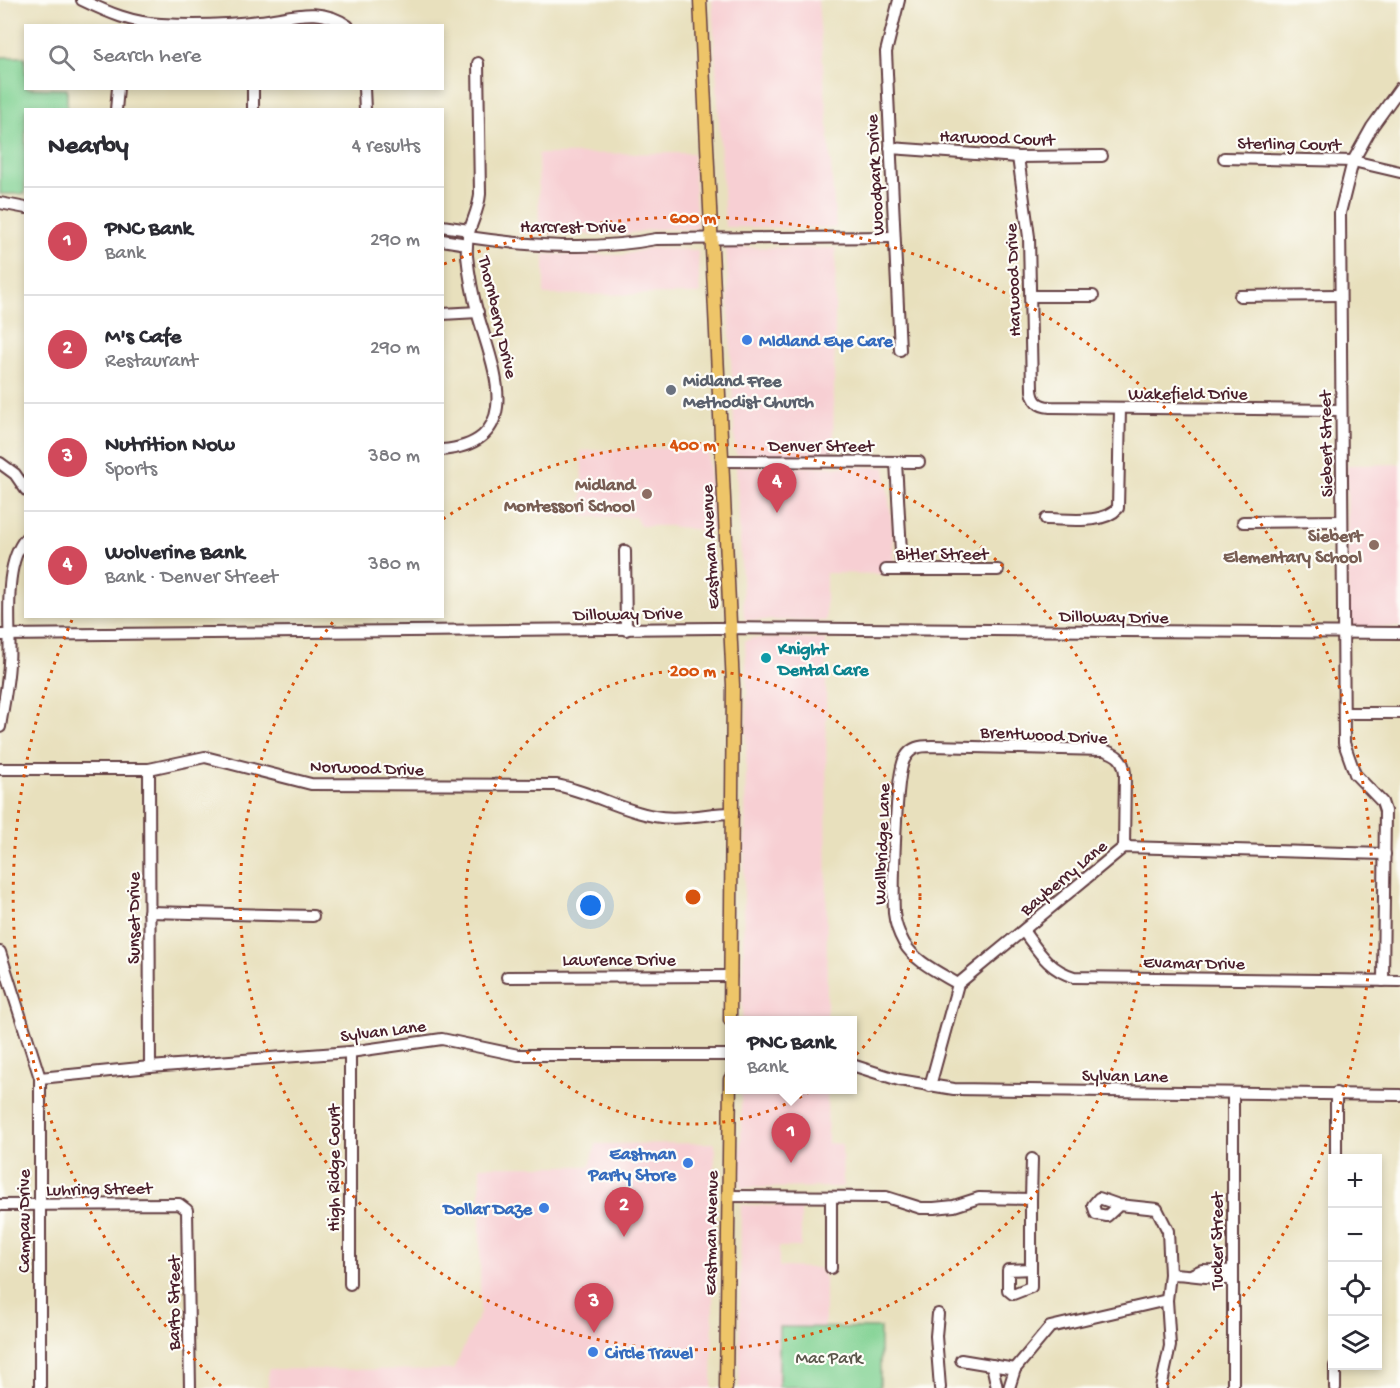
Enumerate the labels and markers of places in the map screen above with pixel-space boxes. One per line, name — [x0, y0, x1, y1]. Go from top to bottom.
place label: MIdland Eye Care — [759, 332, 893, 353]
marker: MIdland Eye Care — [740, 333, 754, 347]
place label: Midland Free Methodist Church — [683, 372, 814, 414]
marker: Midland Free Methodist Church — [664, 383, 678, 397]
pin: 4 — [758, 464, 796, 513]
place label: Midland Montessori School — [504, 476, 637, 518]
marker: Midland Montessori School — [640, 487, 654, 501]
place label: Siebert Elementary School — [1223, 527, 1364, 569]
marker: Siebert Elementary School — [1367, 538, 1381, 552]
place label: Knight Dental Care — [776, 640, 869, 682]
marker: Knight Dental Care — [759, 651, 773, 665]
centre of rings — [683, 887, 703, 907]
pin: 1 — [772, 1114, 810, 1163]
place label: Eastman Party Store — [588, 1145, 677, 1187]
marker: Eastman Party Store — [681, 1156, 695, 1170]
pin: 2 — [604, 1188, 644, 1237]
place label: Dollar Daze — [441, 1200, 533, 1221]
marker: Dollar Daze — [537, 1201, 551, 1215]
pin: 3 — [574, 1284, 614, 1333]
place label: Circle Travel — [604, 1344, 693, 1365]
marker: Circle Travel — [586, 1345, 600, 1359]

